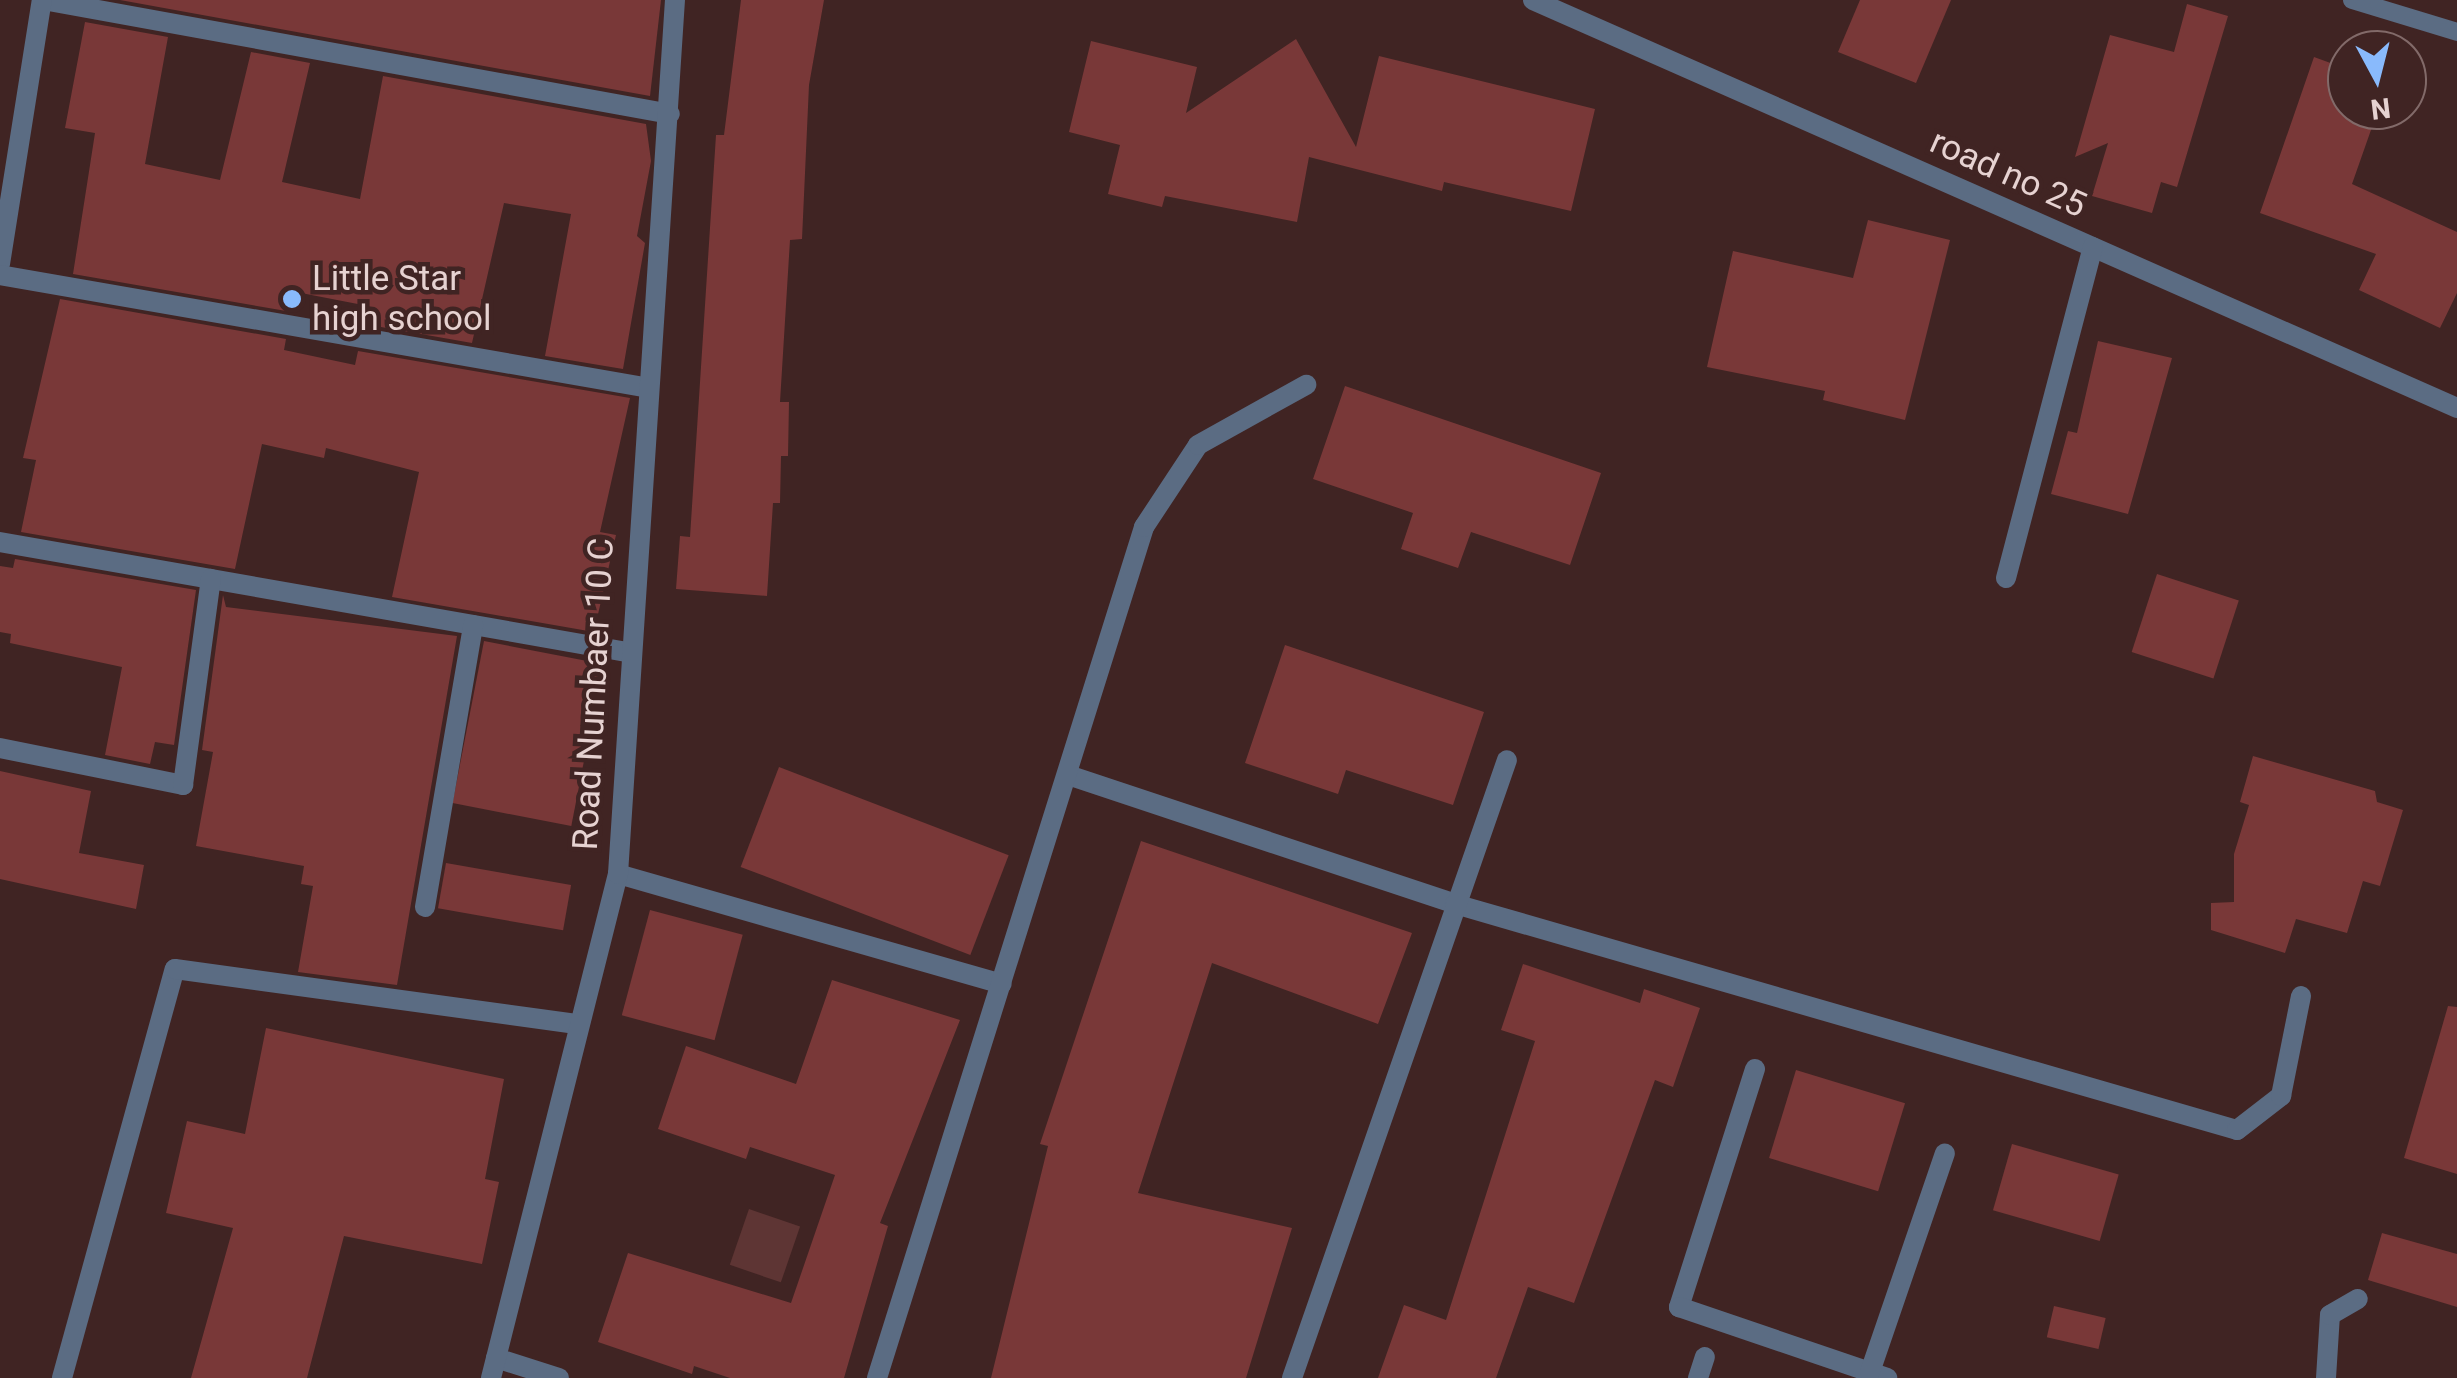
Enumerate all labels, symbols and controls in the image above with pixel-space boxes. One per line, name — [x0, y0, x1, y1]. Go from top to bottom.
north arrow — [2327, 30, 2427, 130]
text: N — [2369, 91, 2392, 126]
street label: road no 25 — [1924, 121, 2092, 227]
place label: Little Star high school — [312, 258, 491, 340]
marker: Little Star high school — [281, 288, 303, 310]
street label: Road Numbaer 10 C — [565, 537, 623, 851]

